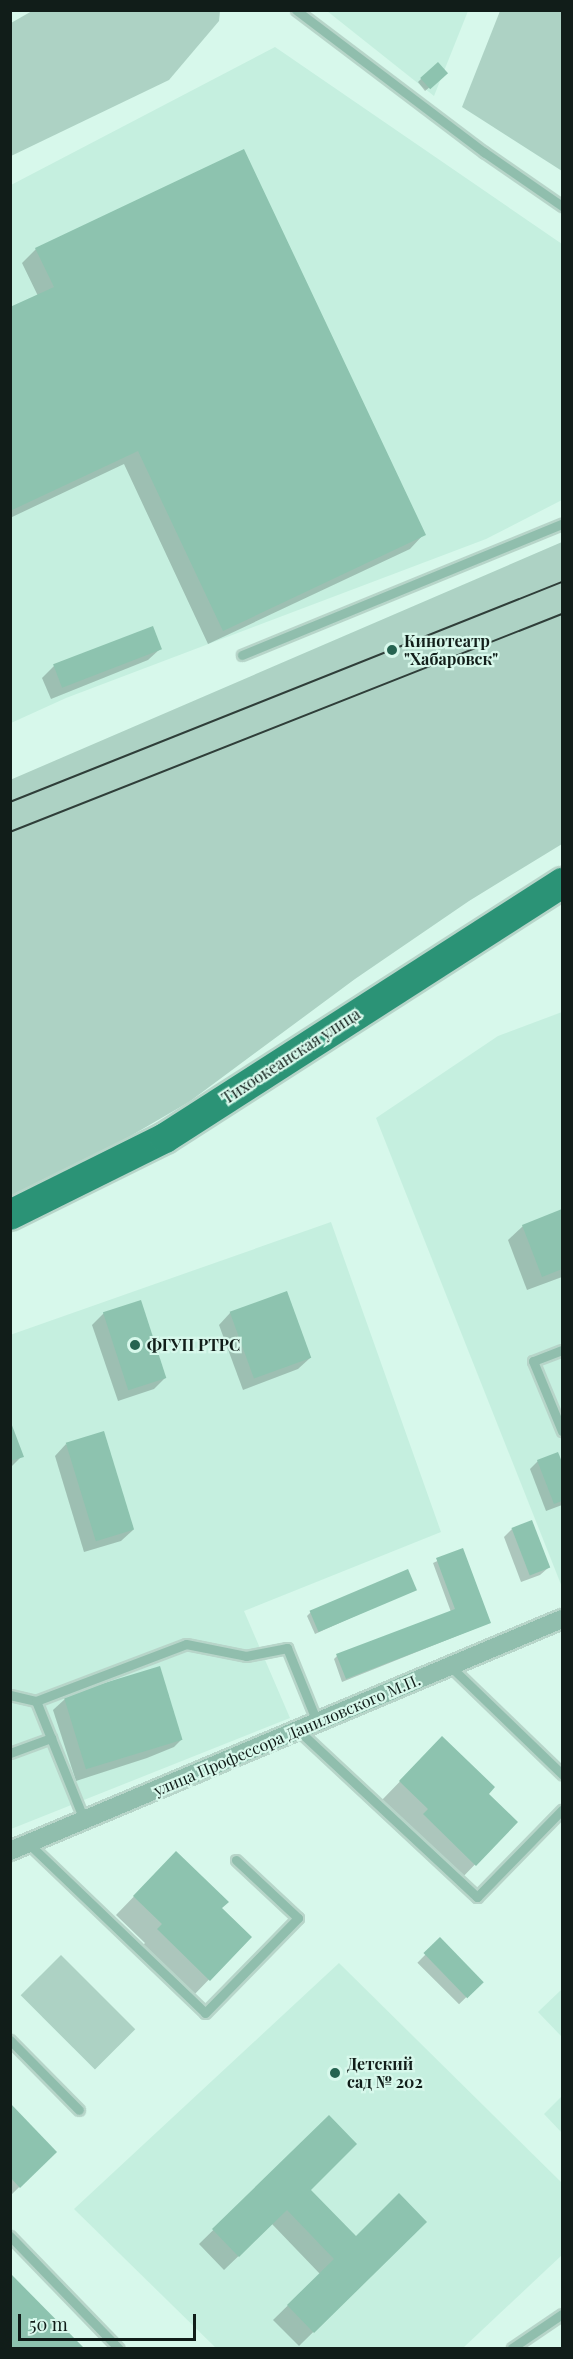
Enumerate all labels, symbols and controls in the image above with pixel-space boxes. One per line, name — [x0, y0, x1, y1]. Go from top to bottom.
place label: Кинотеатр "Хабаровск" — [404, 631, 498, 669]
marker: Кинотеатр "Хабаровск" — [385, 643, 399, 657]
street label: Тихоокеанская улица — [218, 1004, 364, 1108]
place label: ФГУП РТРС — [147, 1335, 240, 1355]
marker: ФГУП РТРС — [128, 1338, 142, 1352]
street label: улица Профессора Даниловского М.П. — [151, 1670, 423, 1800]
place label: Детский сад № 202 — [347, 2054, 423, 2092]
marker: Детский сад № 202 — [328, 2066, 342, 2080]
scale bar — [21, 2302, 200, 2340]
text: 50 m — [29, 2312, 68, 2336]

